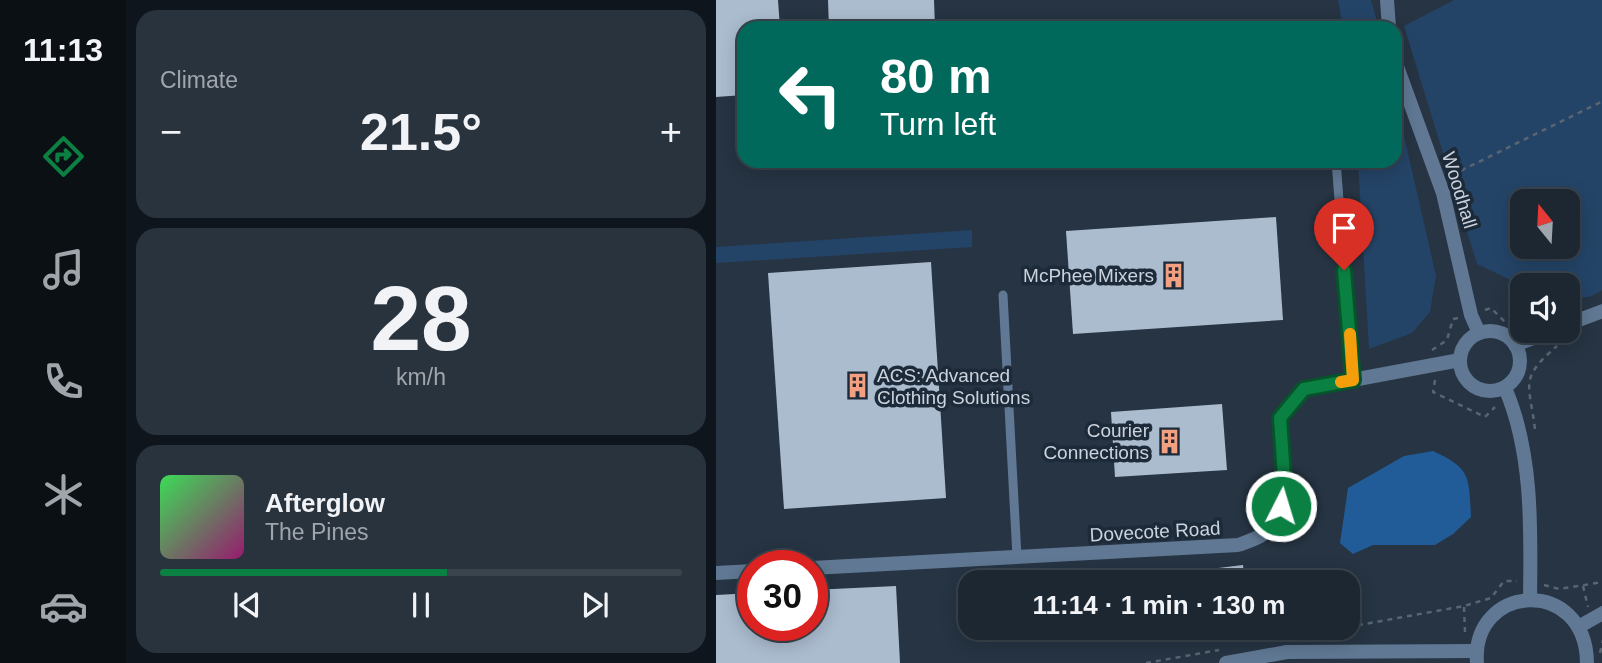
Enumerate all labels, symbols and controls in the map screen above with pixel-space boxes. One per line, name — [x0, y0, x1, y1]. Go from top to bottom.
text: 11:13 — [23, 32, 103, 68]
icon: left — [765, 49, 856, 140]
text: 80 m — [880, 49, 992, 103]
text: Climate — [160, 67, 238, 93]
text: 21.5° — [360, 103, 482, 161]
text: Turn left — [880, 106, 996, 142]
text: − — [160, 111, 182, 153]
text: + — [660, 111, 682, 153]
icon: directions — [39, 132, 88, 181]
street label: Woodhall — [1438, 149, 1481, 231]
north arrow — [1510, 189, 1580, 259]
map controls — [1510, 189, 1580, 343]
pin — [1314, 198, 1374, 270]
icon: arrive — [1325, 209, 1363, 247]
icon: music — [39, 245, 88, 294]
building icon: McPhee Mixers — [1160, 261, 1188, 289]
place label: McPhee Mixers — [1023, 265, 1154, 286]
text: 28 — [370, 268, 472, 369]
button: sound — [1510, 273, 1580, 343]
icon: phone — [39, 357, 88, 406]
text: km/h — [396, 364, 446, 390]
place label: ACS: Advanced Clothing Solutions — [877, 365, 1030, 408]
building icon: ACS: Advanced Clothing Solutions — [843, 372, 871, 400]
place label: Courier Connections — [1043, 420, 1150, 463]
building icon: Courier Connections — [1155, 427, 1183, 455]
position arrow — [1244, 469, 1318, 543]
icon: climate — [39, 470, 88, 519]
text: Afterglow — [265, 488, 385, 518]
street label: Dovecote Road — [1089, 518, 1221, 545]
text: The Pines — [265, 519, 369, 545]
speed limit sign: 30 — [737, 550, 828, 641]
icon: car — [39, 582, 88, 631]
icon: previous — [228, 586, 266, 624]
icon: pause — [402, 586, 440, 624]
icon: next — [576, 586, 614, 624]
text: 11:14 · 1 min · 130 m — [1033, 590, 1285, 620]

